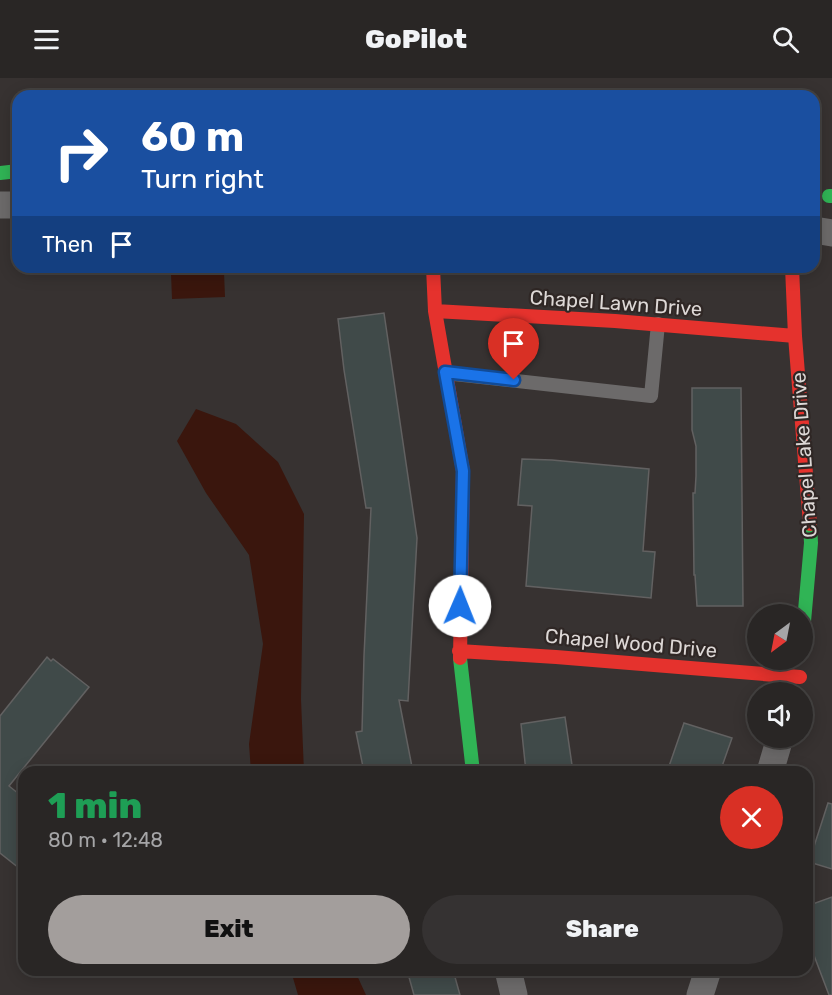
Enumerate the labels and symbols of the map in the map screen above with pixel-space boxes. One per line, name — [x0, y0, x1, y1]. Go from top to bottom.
street label: Chapel Lawn Drive — [529, 285, 703, 321]
pin — [488, 318, 539, 380]
street label: Chapel Lake Drive — [786, 371, 822, 539]
position arrow — [428, 574, 492, 638]
north arrow — [747, 604, 813, 670]
street label: Chapel Wood Drive — [544, 624, 718, 662]

